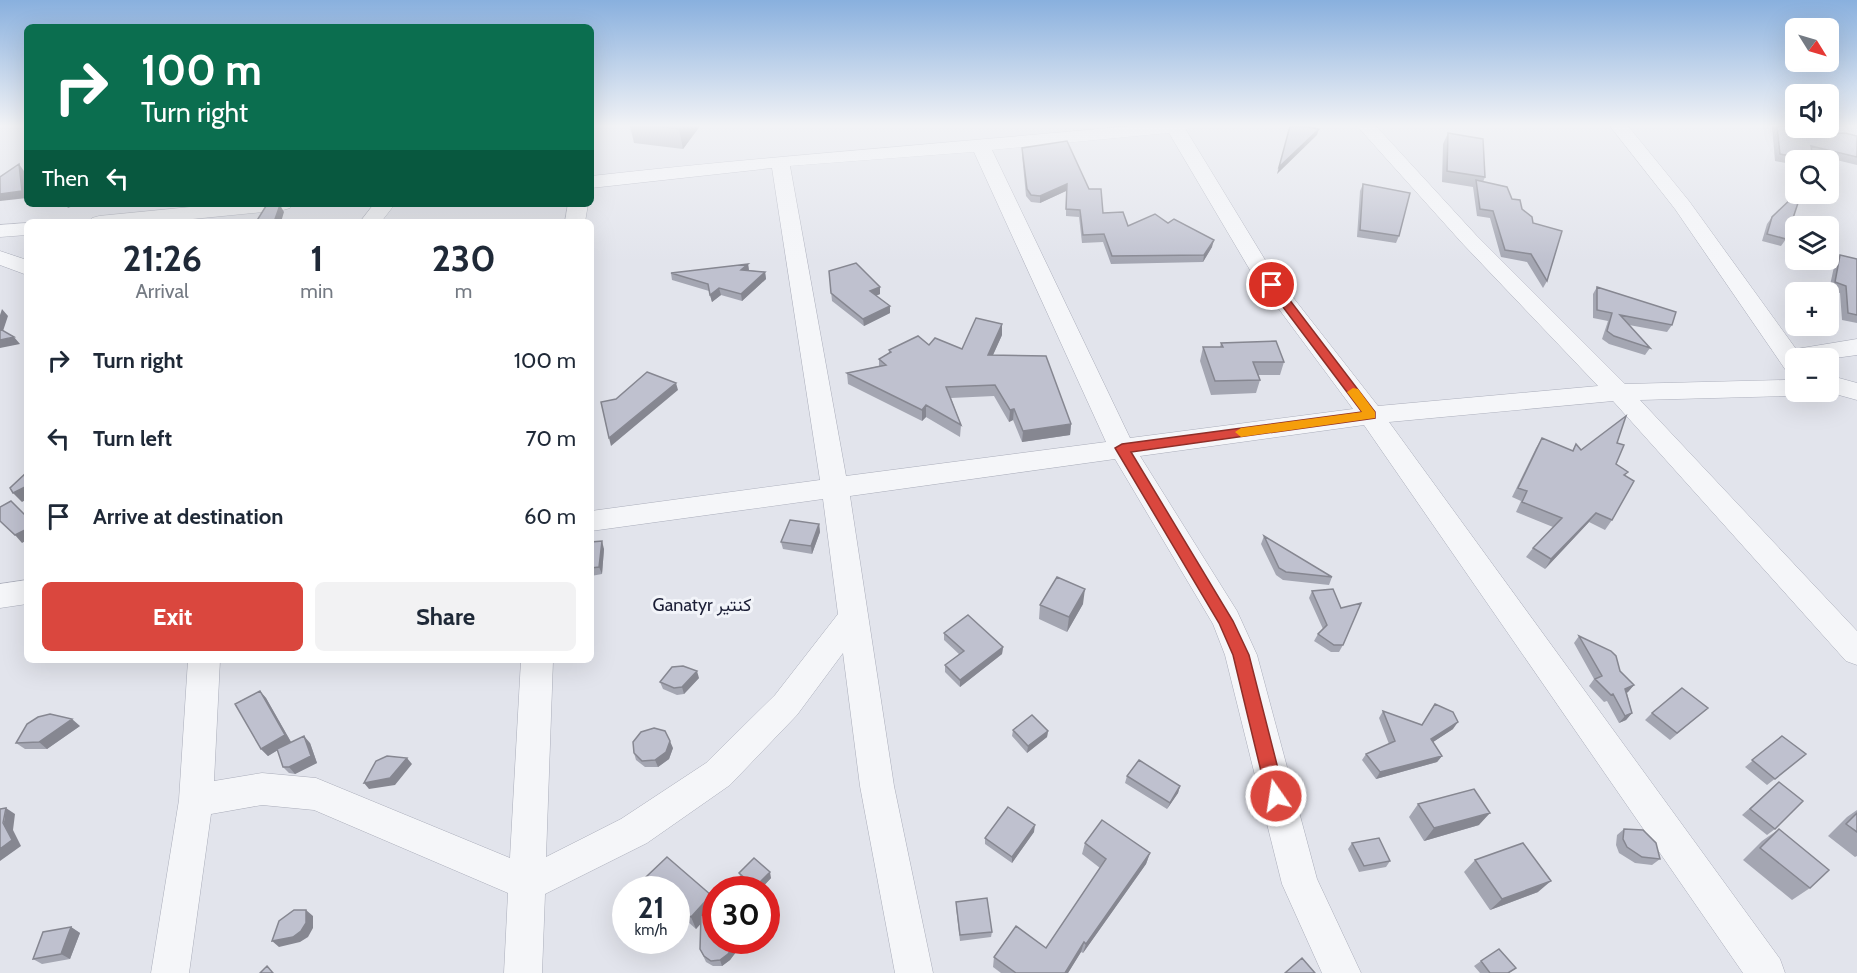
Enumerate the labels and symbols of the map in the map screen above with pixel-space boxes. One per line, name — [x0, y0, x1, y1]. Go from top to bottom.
north arrow — [1785, 18, 1839, 72]
pin — [1246, 259, 1297, 310]
district label: Ganatyr كنتير — [653, 594, 751, 616]
position arrow — [1244, 764, 1308, 828]
speed limit sign: 30 — [702, 876, 780, 954]

